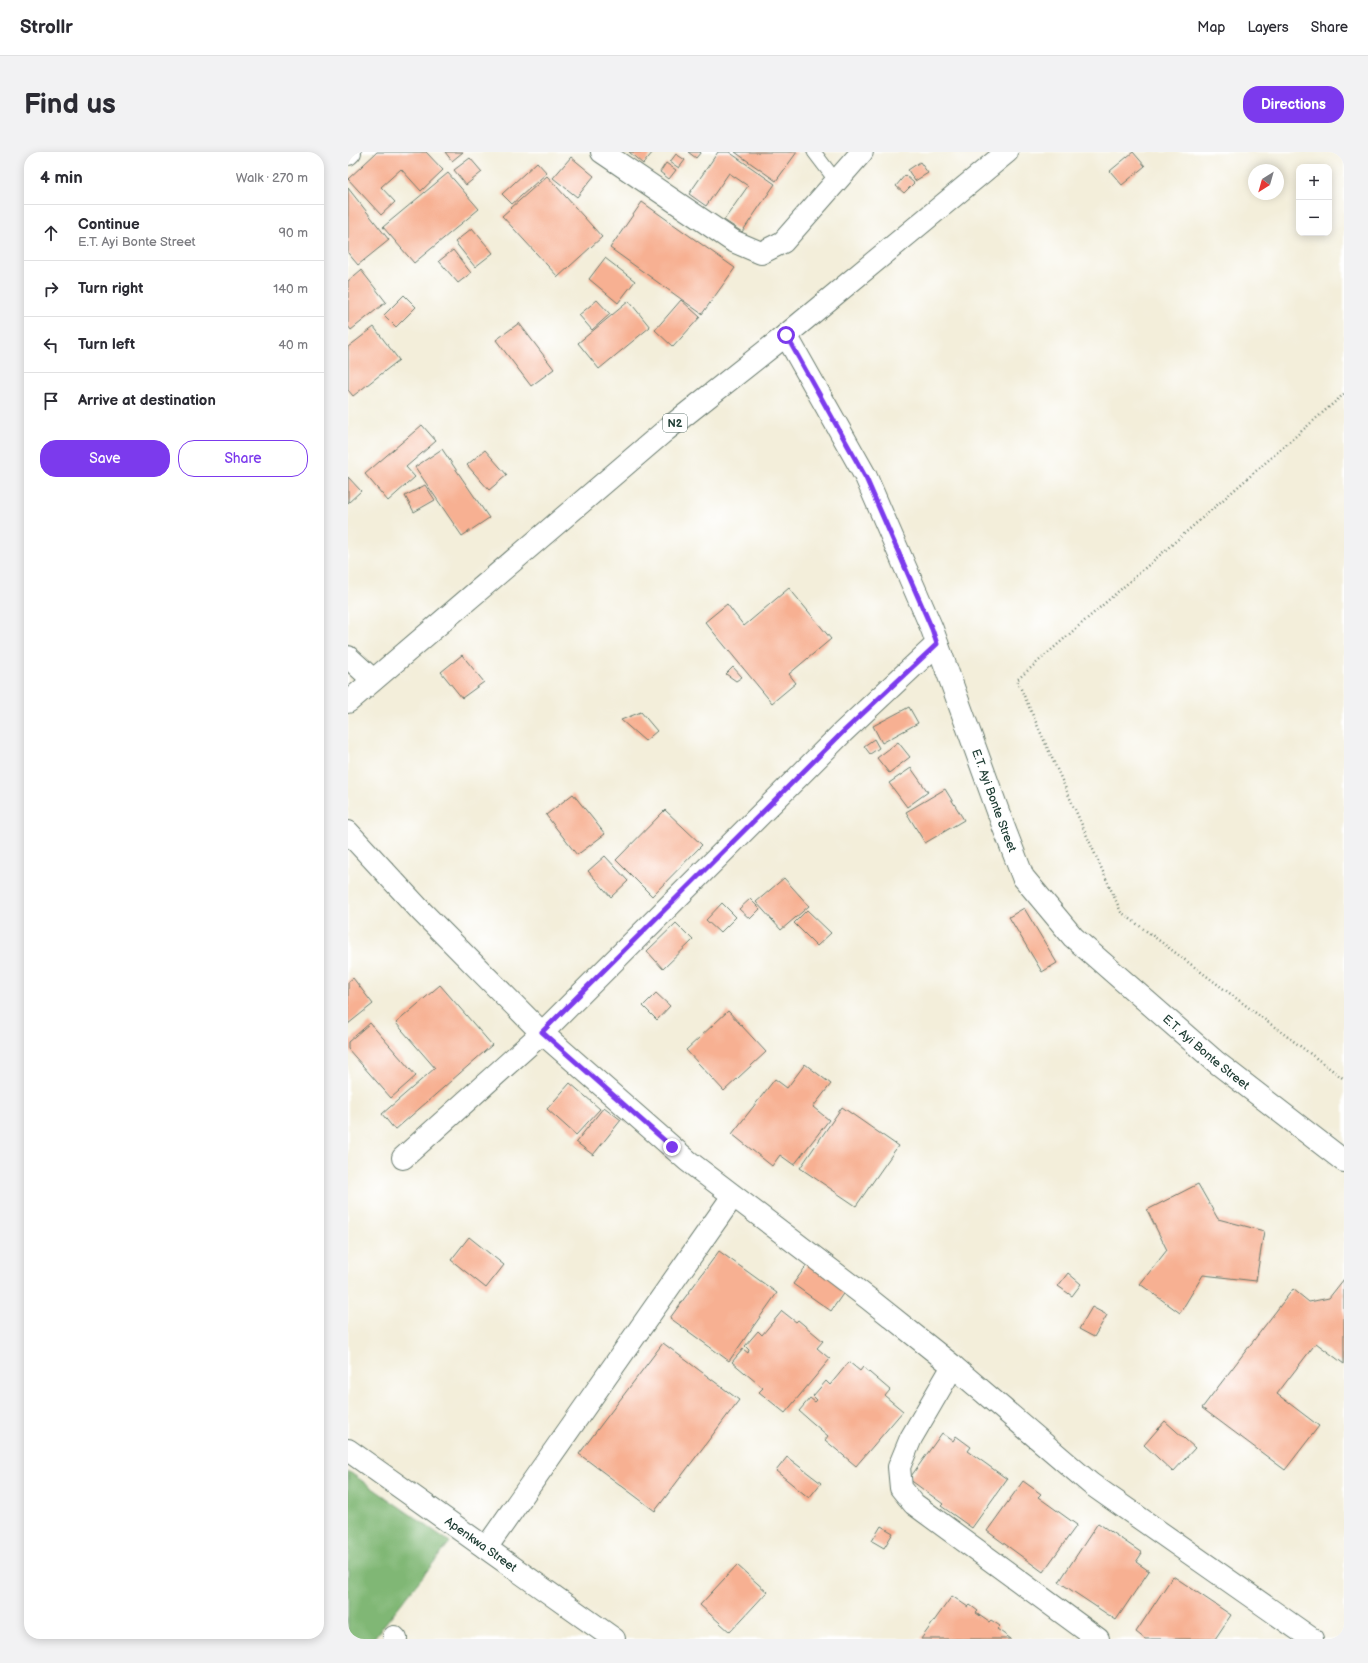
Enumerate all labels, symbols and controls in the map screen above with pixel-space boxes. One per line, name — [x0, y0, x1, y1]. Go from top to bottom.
text: Strollr — [20, 16, 73, 39]
text: Map — [1197, 19, 1225, 36]
text: Layers — [1247, 19, 1289, 36]
text: Share — [1311, 19, 1348, 36]
button: Directions — [1243, 86, 1344, 123]
text: Find us — [24, 88, 116, 121]
north arrow — [1248, 164, 1284, 200]
map controls — [1296, 164, 1332, 236]
button: + — [1296, 164, 1332, 200]
text: 4 min — [40, 168, 83, 188]
text: Walk · 270 m — [236, 170, 308, 186]
button: − — [1296, 200, 1332, 236]
text: Continue — [78, 215, 140, 234]
icon: ahead — [40, 222, 62, 244]
text: 90 m — [279, 225, 308, 241]
text: E.T. Ayi Bonte Street — [78, 234, 196, 250]
icon: right — [40, 278, 62, 300]
text: Turn right — [78, 279, 143, 298]
text: 140 m — [273, 281, 308, 297]
route start — [777, 326, 795, 344]
icon: left — [40, 334, 62, 356]
text: Turn left — [78, 335, 135, 354]
text: 40 m — [278, 337, 308, 353]
icon: arrive — [40, 390, 62, 412]
text: Arrive at destination — [78, 391, 216, 410]
road number: N2 — [663, 414, 687, 432]
button: Save — [40, 440, 170, 477]
button: Share — [178, 440, 308, 477]
street label: E.T. Ayi Bonte Street — [968, 747, 1020, 854]
street label: E.T. Ayi Bonte Street — [1160, 1011, 1253, 1093]
route end — [663, 1138, 681, 1156]
street label: Apenkwa Street — [442, 1514, 520, 1575]

